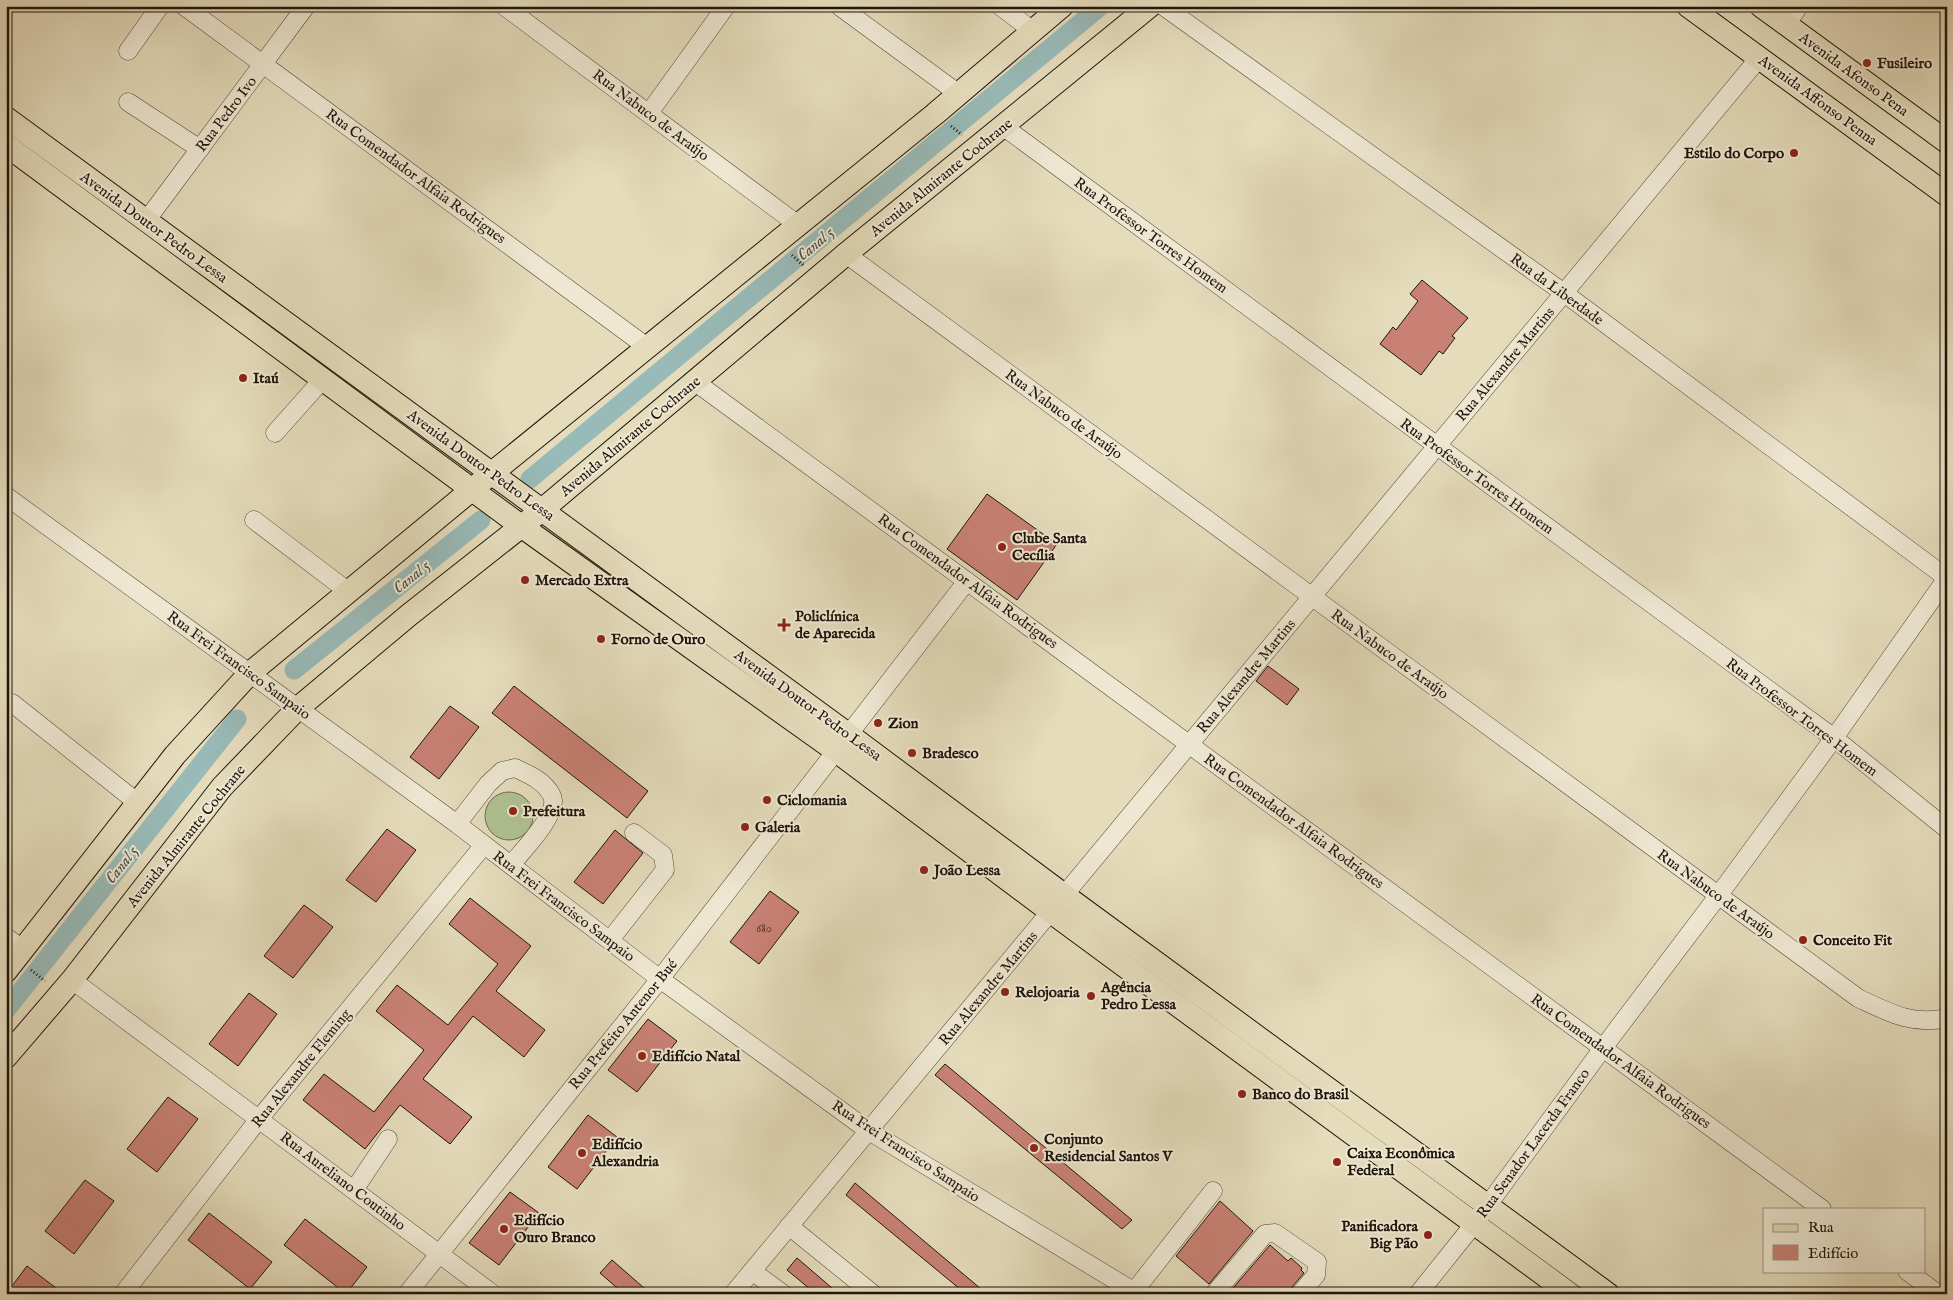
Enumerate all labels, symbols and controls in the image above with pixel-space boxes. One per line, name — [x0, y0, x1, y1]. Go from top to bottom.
street label: Avenida Afonso Pena — [1794, 28, 1913, 121]
street label: Avenida Affonso Penna — [1754, 50, 1881, 150]
place label: Fusileiro — [1877, 54, 1932, 73]
marker: Fusileiro — [1861, 57, 1873, 69]
street label: Rua Nabuco de Araújo — [589, 65, 713, 165]
street label: Rua Pedro Ivo — [192, 73, 261, 156]
street label: Rua Comendador Alfaia Rodrigues — [322, 105, 510, 248]
street label: Avenida Almirante Cochrane — [865, 114, 1017, 241]
place label: Estilo do Corpo — [1684, 144, 1784, 163]
marker: Estilo do Corpo — [1788, 147, 1800, 159]
street label: Avenida Doutor Pedro Lessa — [75, 167, 232, 288]
street label: Rua Professor Torres Homem — [1070, 173, 1232, 298]
water label: Canal 5 — [794, 223, 839, 266]
street label: Rua da Liberdade — [1506, 249, 1607, 330]
street label: Rua Alexandre Martins — [1452, 303, 1559, 426]
street label: Rua Nabuco de Araújo — [1001, 365, 1126, 464]
place label: Itaú — [253, 369, 279, 388]
marker: Itaú — [237, 372, 249, 384]
street label: Avenida Almirante Cochrane — [555, 372, 705, 502]
street label: Avenida Doutor Pedro Lessa — [402, 405, 559, 526]
street label: Rua Professor Torres Homem — [1396, 414, 1558, 539]
street label: Rua Comendador Alfaia Rodrigues — [874, 510, 1062, 653]
place label: Clube Santa Cecília — [1012, 529, 1087, 565]
marker: Clube Santa Cecília — [996, 541, 1008, 553]
water label: Canal 5 — [389, 556, 435, 599]
place label: Mercado Extra — [535, 571, 629, 590]
marker: Mercado Extra — [519, 574, 531, 586]
street label: Rua Nabuco de Araújo — [1327, 605, 1452, 704]
street label: Rua Frei Francisco Sampaio — [163, 607, 314, 724]
place label: Policlínica de Aparecida — [795, 607, 876, 643]
street label: Rua Alexandre Martins — [1193, 615, 1300, 738]
marker: Policlínica de Aparecida — [777, 618, 791, 632]
place label: Forno de Ouro — [611, 630, 705, 649]
marker: Forno de Ouro — [595, 633, 607, 645]
street label: Avenida Doutor Pedro Lessa — [729, 645, 886, 766]
street label: Rua Professor Torres Homem — [1722, 654, 1882, 781]
place label: Zion — [888, 714, 918, 733]
marker: Zion — [872, 717, 884, 729]
place label: Bradesco — [922, 744, 979, 763]
marker: Bradesco — [906, 747, 918, 759]
street label: Rua Comendador Alfaia Rodrigues — [1200, 750, 1388, 893]
street label: Avenida Almirante Cochrane — [122, 761, 250, 912]
place label: Ciclomania — [777, 791, 847, 810]
marker: Ciclomania — [761, 794, 773, 806]
place label: Prefeitura — [523, 802, 586, 821]
marker: Prefeitura — [507, 805, 519, 817]
place label: Galeria — [755, 818, 801, 837]
marker: Galeria — [739, 821, 751, 833]
water label: Canal 5 — [102, 842, 144, 888]
street label: Rua Nabuco de Araújo — [1653, 845, 1778, 944]
street label: Rua Frei Francisco Sampaio — [489, 847, 639, 966]
place label: João Lessa — [932, 861, 1001, 880]
marker: João Lessa — [918, 864, 930, 876]
house number: 680 — [756, 921, 772, 936]
street label: Rua Alexandre Martins — [935, 927, 1042, 1050]
place label: Conceito Fit — [1813, 931, 1893, 950]
marker: Conceito Fit — [1797, 934, 1809, 946]
street label: Rua Prefeito Antenor Bué — [565, 955, 682, 1093]
place label: Agência Pedro Lessa — [1100, 978, 1176, 1014]
place label: Relojoaria — [1015, 983, 1080, 1002]
marker: Relojoaria — [999, 986, 1011, 998]
marker: Agência Pedro Lessa — [1085, 990, 1097, 1002]
street label: Rua Comendador Alfaia Rodrigues — [1527, 990, 1715, 1133]
street label: Rua Alexandre Fleming — [248, 1004, 356, 1132]
place label: Edifício Natal — [652, 1047, 741, 1066]
marker: Edifício Natal — [636, 1050, 648, 1062]
street label: Rua Senador Lacerda Franco — [1473, 1065, 1594, 1222]
place label: Banco do Brasil — [1252, 1085, 1350, 1104]
marker: Banco do Brasil — [1236, 1088, 1248, 1100]
street label: Rua Frei Francisco Sampaio — [828, 1096, 983, 1207]
street label: Rua Aureliano Coutinho — [276, 1128, 409, 1235]
place label: Conjunto Residencial Santos V — [1044, 1130, 1173, 1166]
place label: Edifício Alexandria — [591, 1135, 659, 1171]
marker: Conjunto Residencial Santos V — [1028, 1142, 1040, 1154]
place label: Caixa Econômica Federal — [1347, 1144, 1455, 1180]
marker: Edifício Alexandria — [576, 1147, 588, 1159]
marker: Caixa Econômica Federal — [1331, 1156, 1343, 1168]
legend — [1763, 1208, 1926, 1272]
place label: Edifício Ouro Branco — [514, 1211, 596, 1247]
place label: Panificadora Big Pão — [1341, 1217, 1419, 1253]
text: Rua — [1808, 1218, 1834, 1237]
marker: Edifício Ouro Branco — [498, 1223, 510, 1235]
marker: Panificadora Big Pão — [1422, 1229, 1434, 1241]
text: Edifício — [1808, 1244, 1858, 1263]

